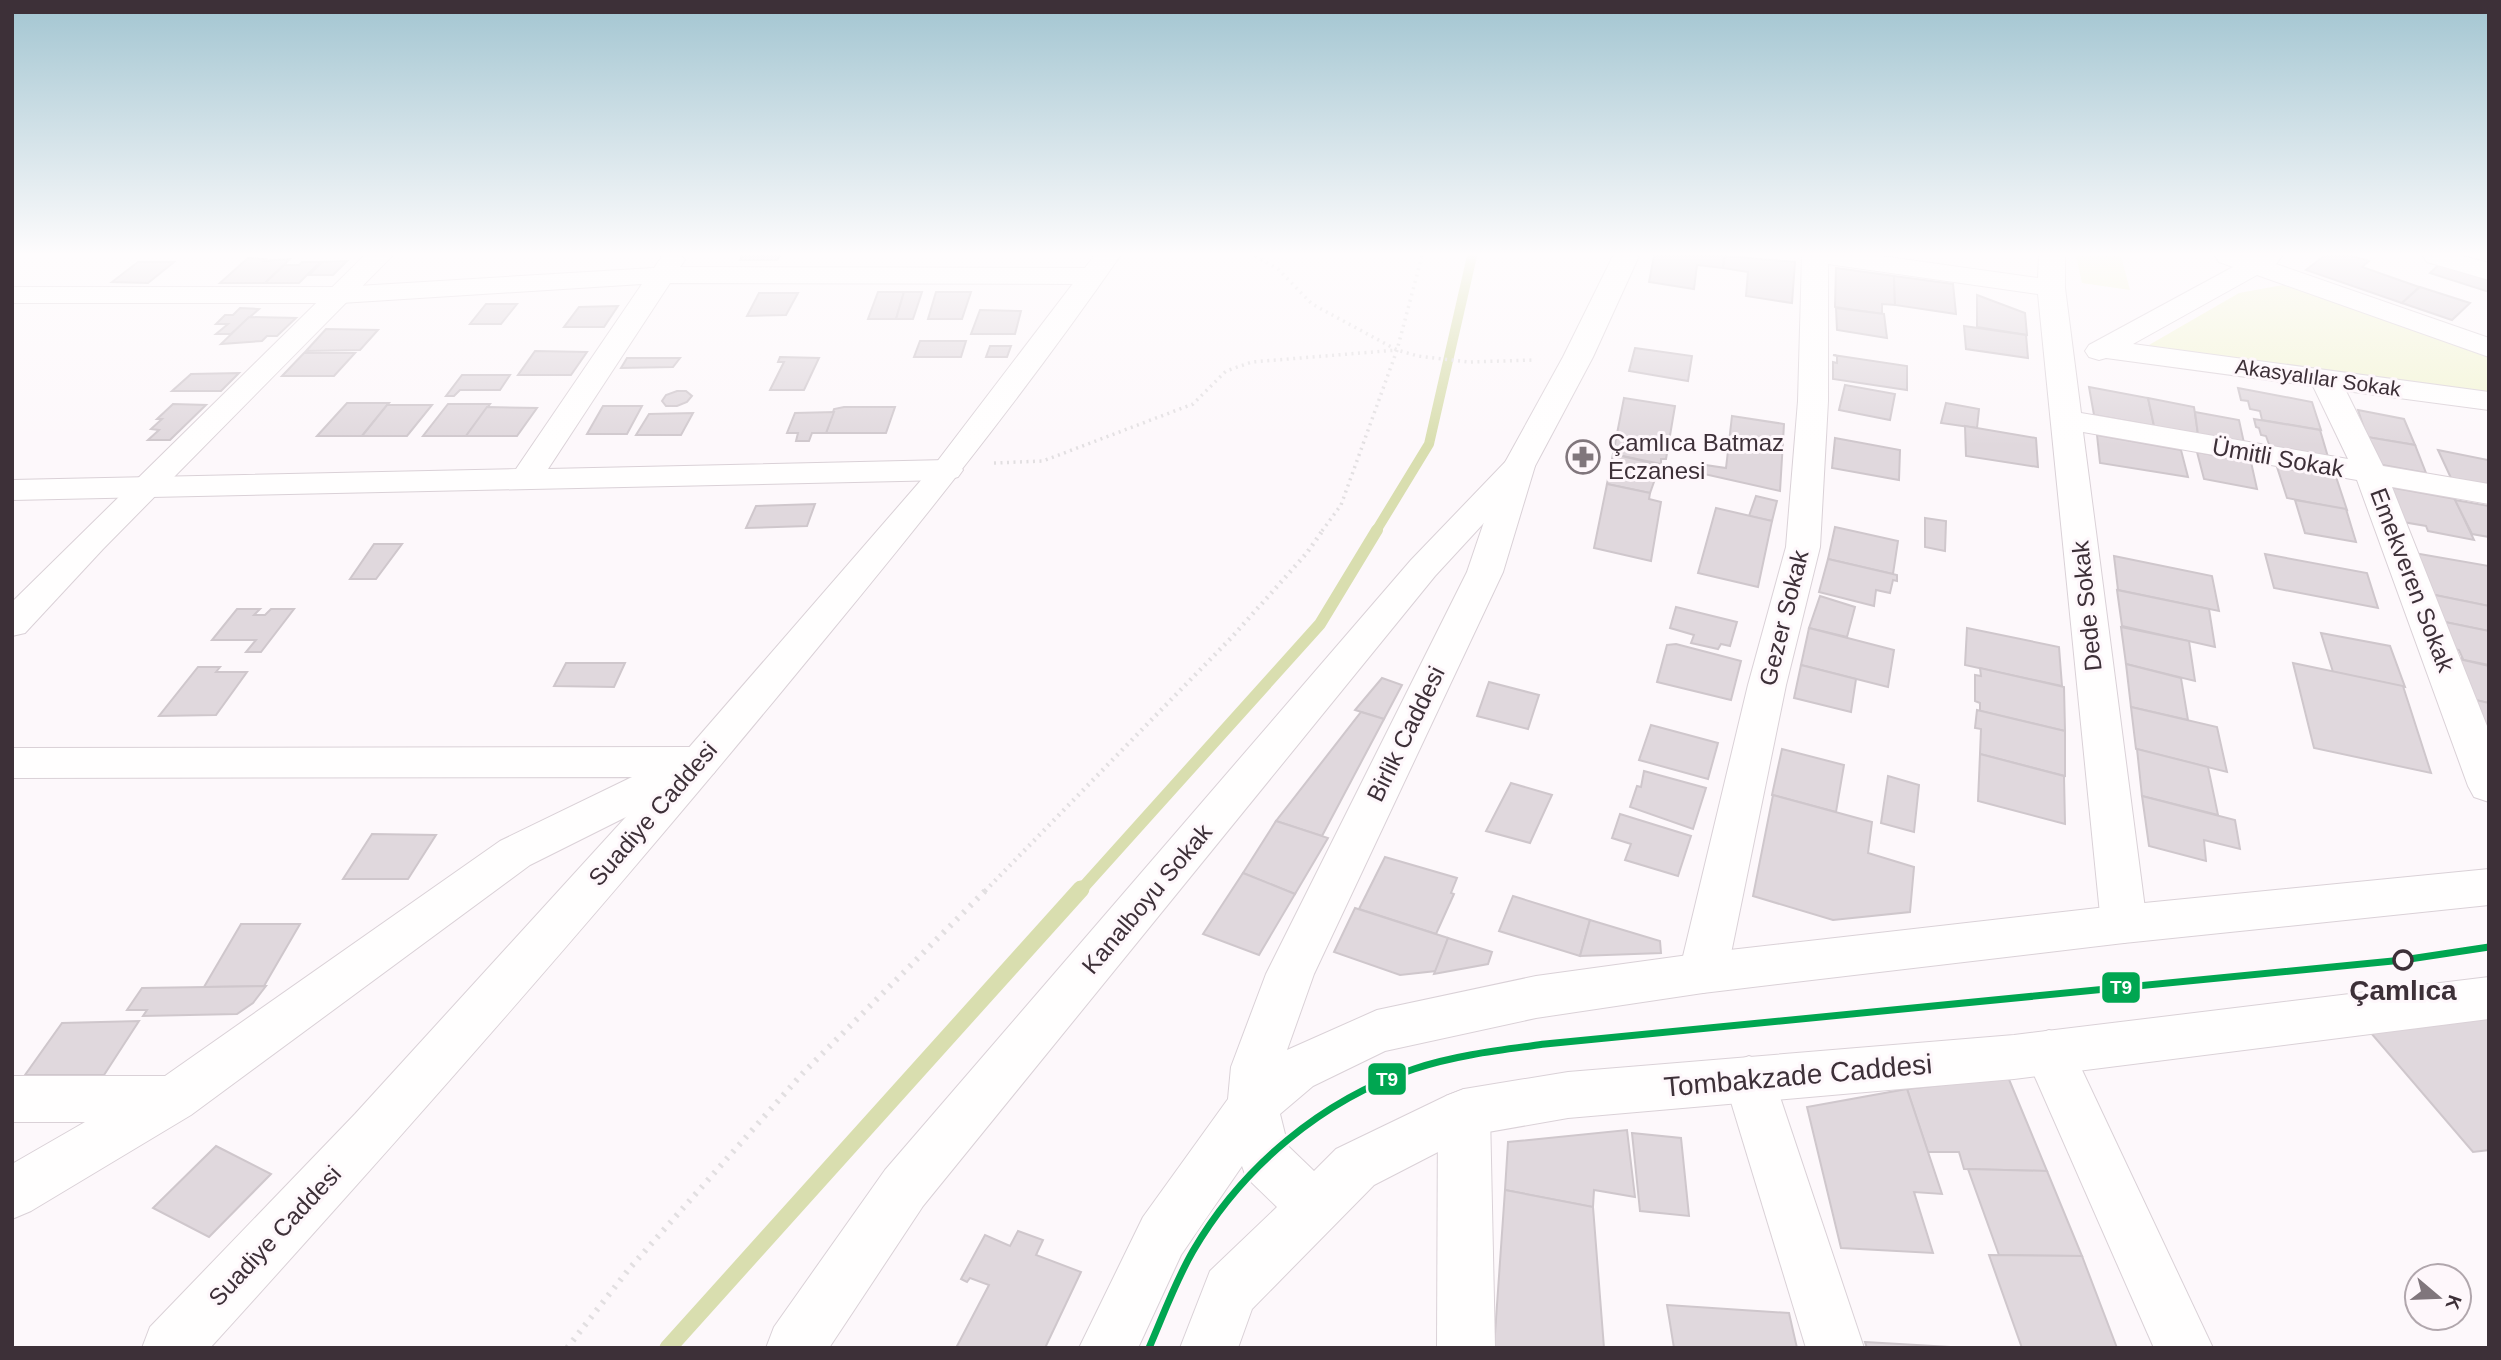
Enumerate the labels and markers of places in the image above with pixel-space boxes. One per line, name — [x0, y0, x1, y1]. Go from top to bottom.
place label: Çamlıca Batmaz Eczanesi — [1608, 429, 1784, 484]
pharmacy icon: Çamlıca Batmaz Eczanesi — [1564, 438, 1602, 476]
marker: Çamlıca — [2393, 950, 2413, 970]
place label: Çamlıca — [2349, 975, 2457, 1006]

